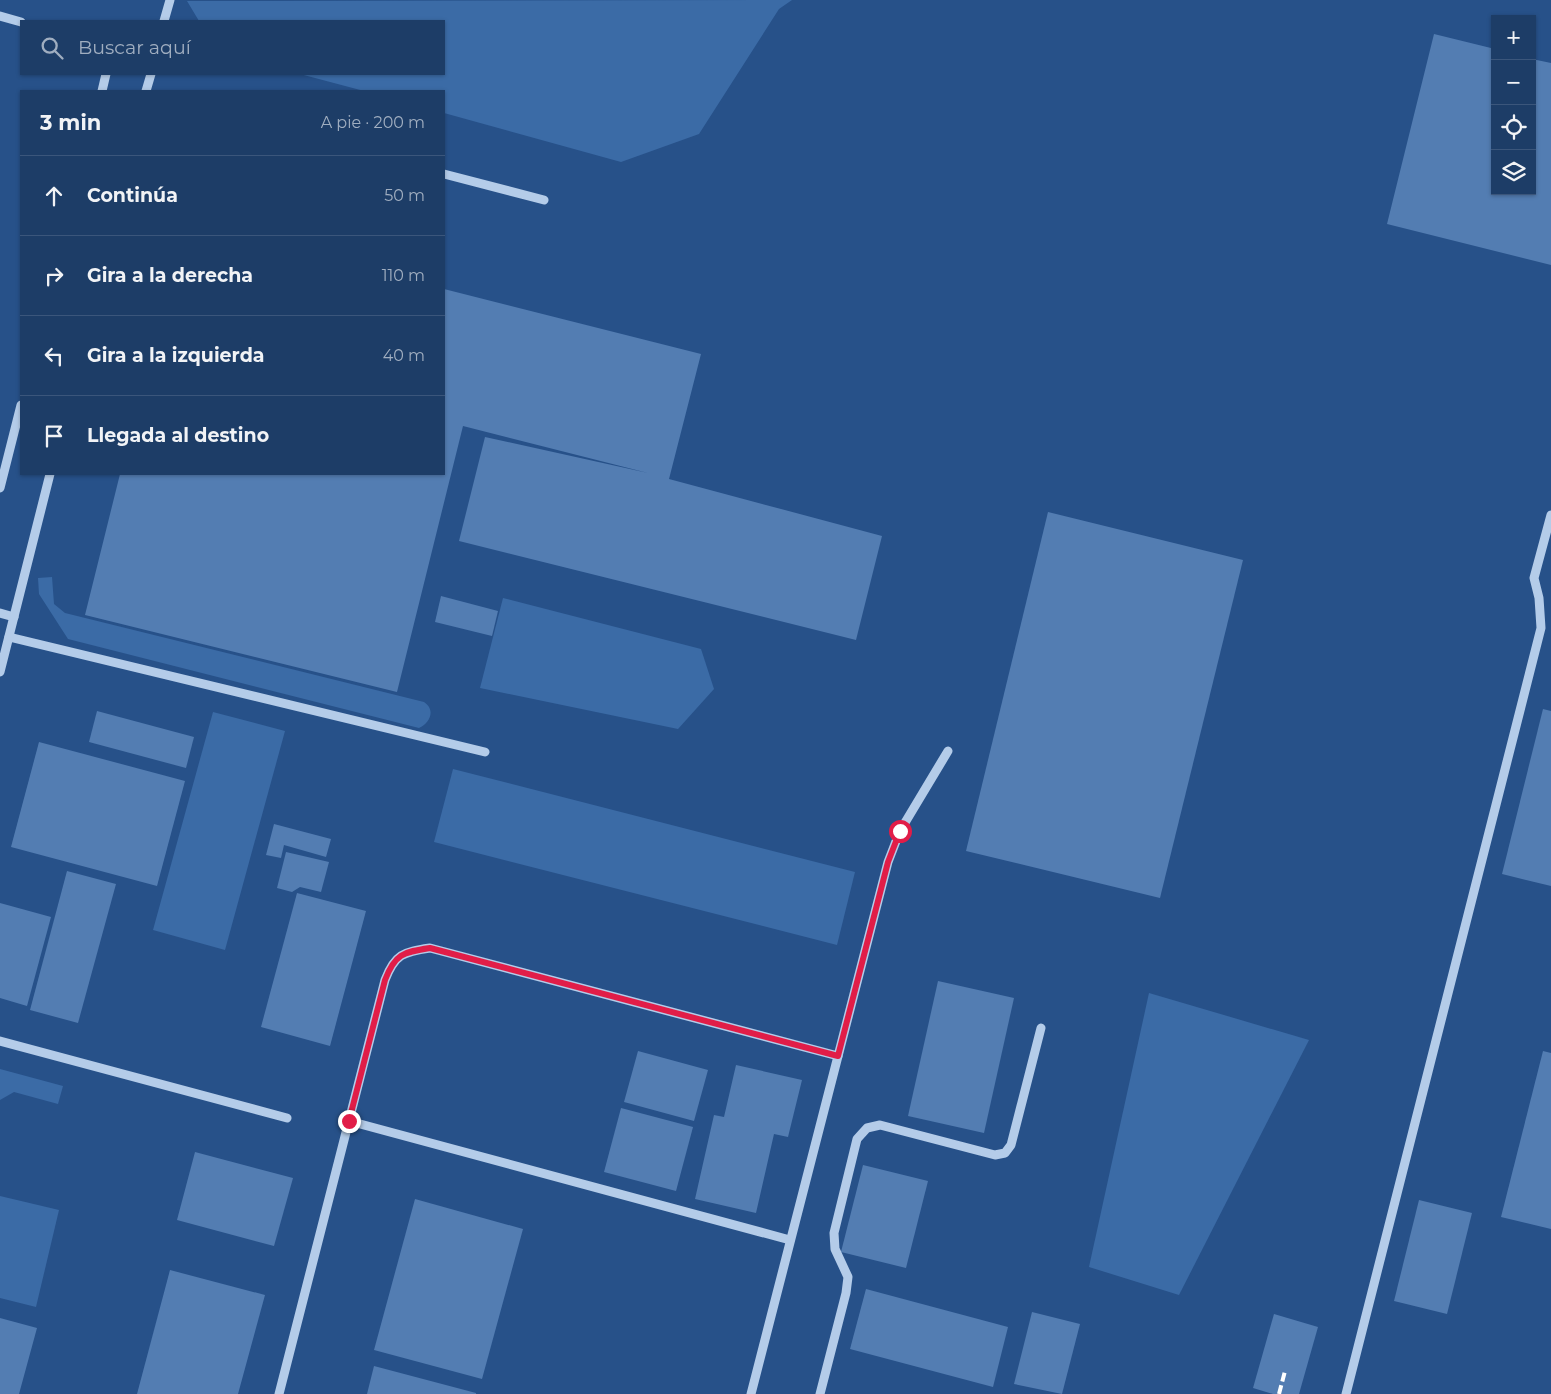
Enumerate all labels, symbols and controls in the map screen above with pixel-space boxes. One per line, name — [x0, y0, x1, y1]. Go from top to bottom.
map controls — [1491, 15, 1536, 195]
button: + — [1491, 15, 1536, 60]
search box — [20, 20, 445, 75]
icon: search — [38, 34, 66, 62]
text: Buscar aquí — [78, 36, 191, 59]
button: − — [1491, 60, 1536, 105]
button: locate — [1491, 105, 1536, 150]
text: 3 min — [40, 110, 101, 135]
text: A pie · 200 m — [321, 113, 425, 132]
button: layers — [1491, 150, 1536, 195]
icon: ahead — [40, 182, 68, 210]
text: Continúa — [87, 184, 178, 207]
text: 50 m — [384, 186, 425, 205]
icon: right — [40, 262, 68, 290]
text: Gira a la derecha — [87, 264, 253, 287]
text: 110 m — [382, 266, 425, 285]
icon: left — [40, 342, 68, 370]
text: Gira a la izquierda — [87, 344, 265, 367]
text: 40 m — [383, 346, 425, 365]
icon: arrive — [40, 422, 68, 450]
text: Llegada al destino — [87, 424, 269, 447]
route start — [889, 820, 912, 843]
route end — [338, 1110, 361, 1133]

